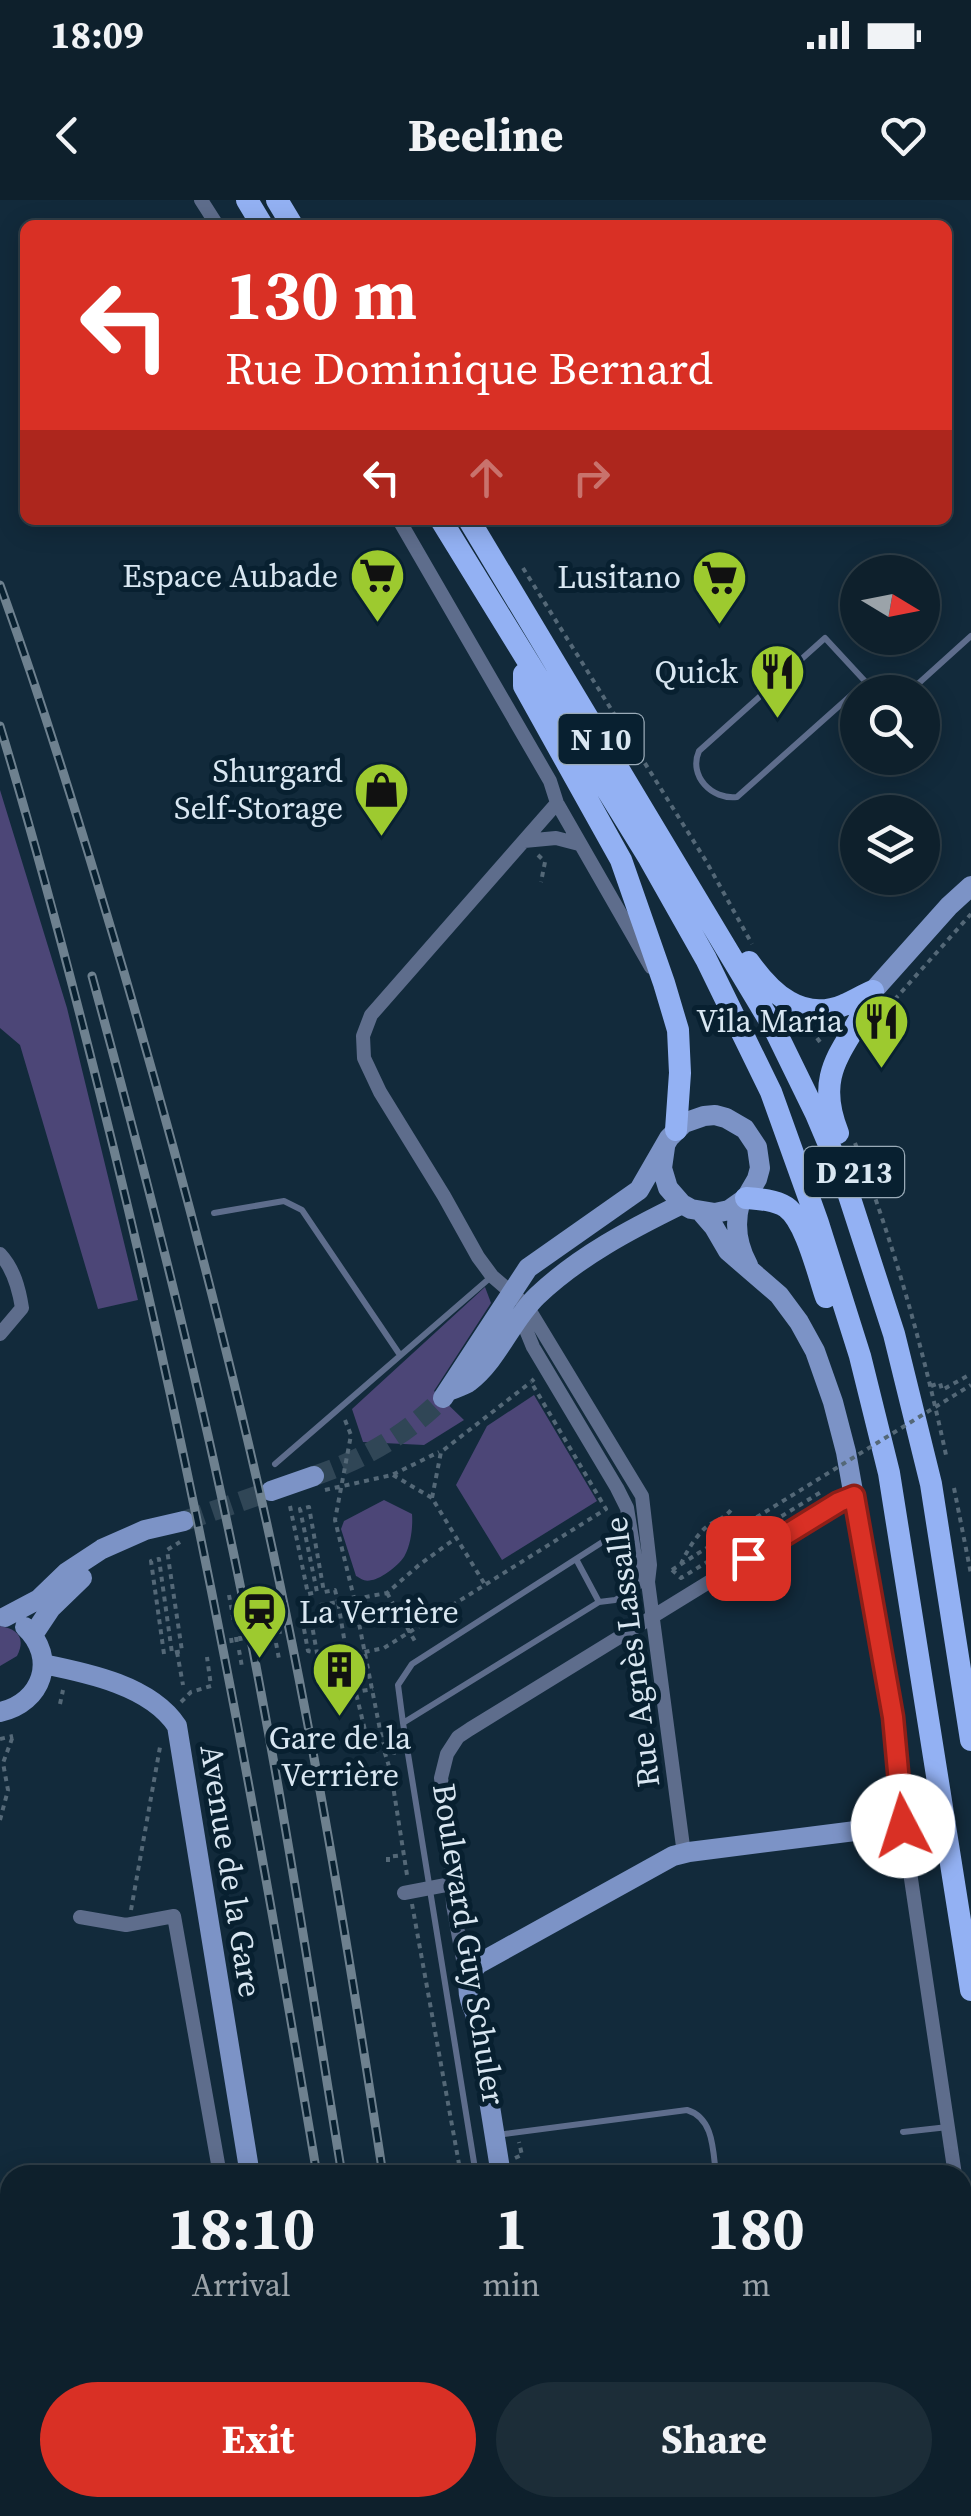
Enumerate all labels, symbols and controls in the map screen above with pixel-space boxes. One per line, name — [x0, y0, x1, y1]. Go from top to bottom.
text: 18:09 — [50, 9, 144, 61]
text: Beeline — [408, 104, 563, 166]
icon: back — [40, 108, 95, 163]
icon: heart — [876, 108, 931, 163]
text: 130 m — [225, 246, 417, 342]
icon: left — [60, 260, 190, 390]
text: Rue Dominique Bernard — [225, 337, 713, 399]
icon: left — [354, 450, 409, 505]
icon: ahead — [459, 450, 514, 505]
icon: right — [564, 450, 619, 505]
supermarket icon: Espace Aubade — [347, 546, 407, 625]
supermarket icon: Lusitano — [690, 547, 750, 626]
place label: Espace Aubade — [122, 554, 338, 598]
place label: Lusitano — [557, 555, 681, 599]
north arrow — [840, 555, 940, 655]
map controls — [840, 555, 940, 895]
restaurant icon: Quick — [747, 642, 807, 721]
place label: Quick — [654, 650, 738, 694]
button: search — [840, 675, 940, 775]
road number: N 10 — [558, 714, 644, 764]
place label: Shurgard Self-Storage — [174, 749, 343, 830]
shop icon: Shurgard Self-Storage — [352, 759, 412, 838]
button: layers — [840, 795, 940, 895]
restaurant icon: Vila Maria — [852, 991, 912, 1070]
place label: Vila Maria — [696, 999, 844, 1043]
road number: D 213 — [804, 1147, 904, 1197]
street label: Rue Agnès Lassalle — [594, 1514, 670, 1790]
pin — [706, 1516, 791, 1601]
icon: arrive — [721, 1531, 776, 1586]
station icon: La Verrière — [230, 1582, 290, 1661]
place label: La Verrière — [299, 1590, 459, 1634]
building icon: Gare de la Verrière — [310, 1639, 370, 1718]
place label: Gare de la Verrière — [269, 1716, 412, 1797]
street label: Avenue de la Gare — [189, 1742, 273, 2000]
position arrow — [851, 1774, 955, 1878]
street label: Boulevard Guy Schuler — [422, 1780, 516, 2108]
text: 18:10 — [167, 2187, 315, 2269]
text: 1 — [495, 2187, 528, 2269]
text: 180 — [707, 2187, 805, 2269]
text: Arrival — [192, 2263, 291, 2307]
text: min — [482, 2263, 540, 2307]
text: m — [742, 2263, 770, 2307]
button: Exit — [40, 2382, 476, 2497]
button: Share — [496, 2382, 932, 2497]

